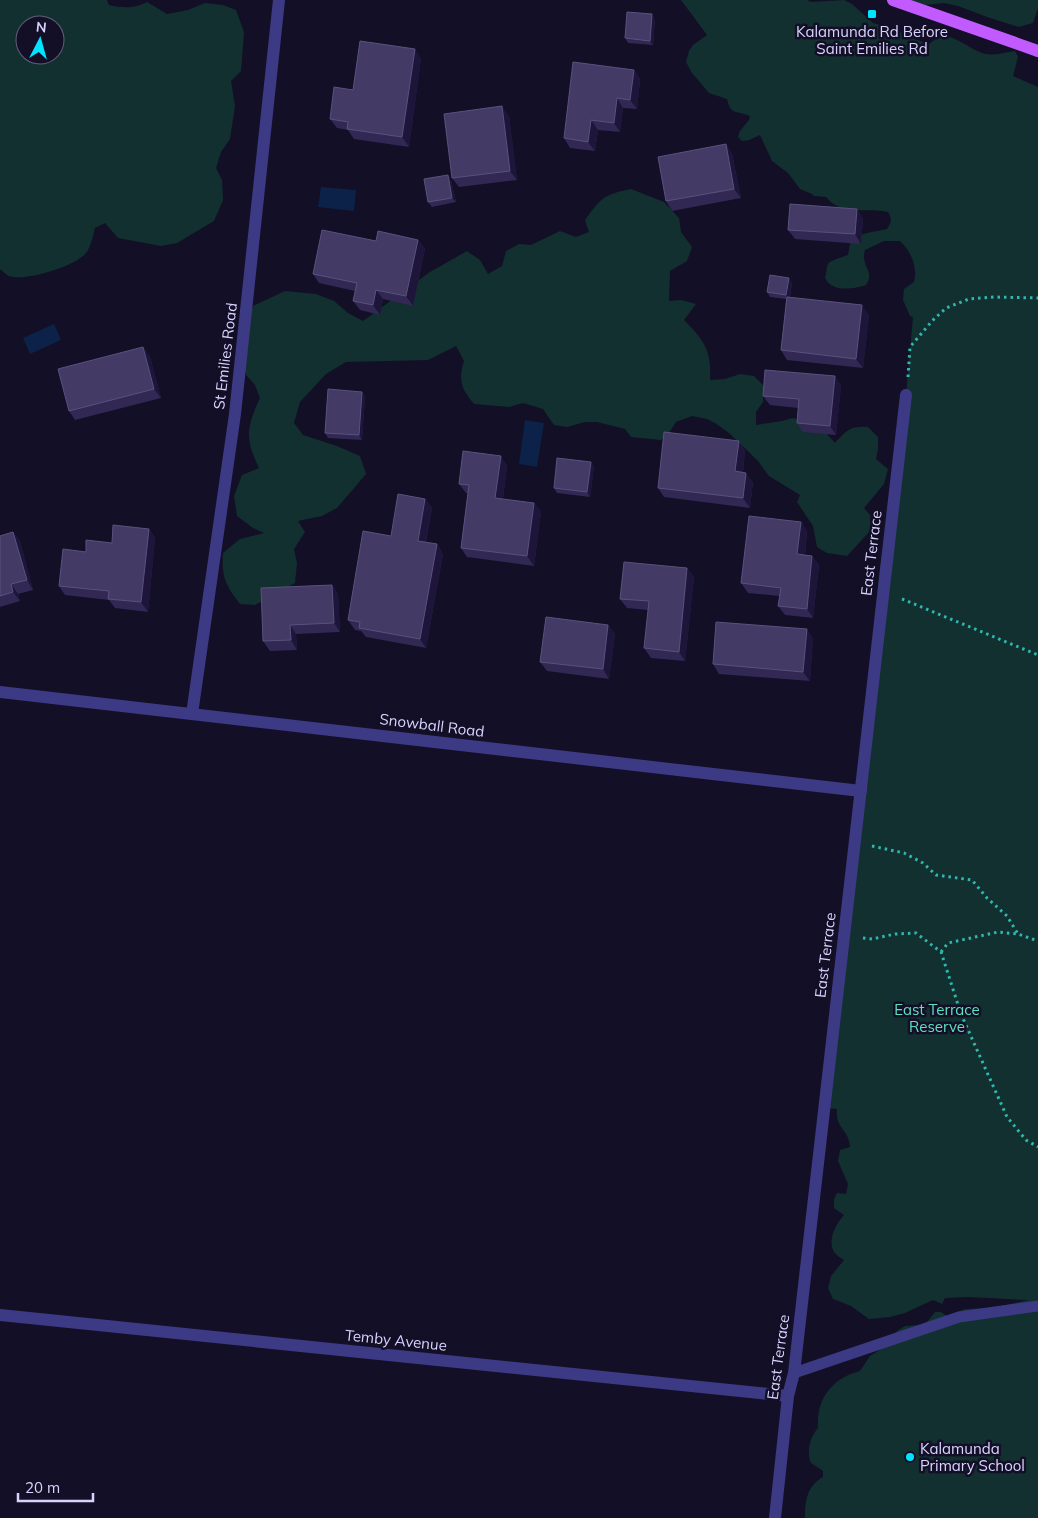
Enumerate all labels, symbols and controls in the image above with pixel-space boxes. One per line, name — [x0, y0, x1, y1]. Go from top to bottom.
marker: Kalamunda Rd Before Saint Emilies Rd — [866, 8, 878, 20]
north arrow — [15, 15, 65, 65]
text: N — [35, 18, 48, 37]
place label: Kalamunda Rd Before Saint Emilies Rd — [796, 22, 948, 58]
street label: St Emilies Road — [209, 302, 241, 410]
street label: East Terrace — [856, 509, 886, 597]
street label: Snowball Road — [379, 709, 485, 741]
street label: East Terrace — [810, 911, 840, 999]
park label: East Terrace Reserve — [894, 1000, 980, 1036]
street label: East Terrace — [763, 1313, 793, 1401]
street label: Temby Avenue — [344, 1325, 448, 1355]
place label: Kalamunda Primary School — [920, 1439, 1025, 1475]
marker: Kalamunda Primary School — [904, 1451, 916, 1463]
scale bar — [18, 1470, 92, 1502]
text: 20 m — [25, 1478, 60, 1497]

